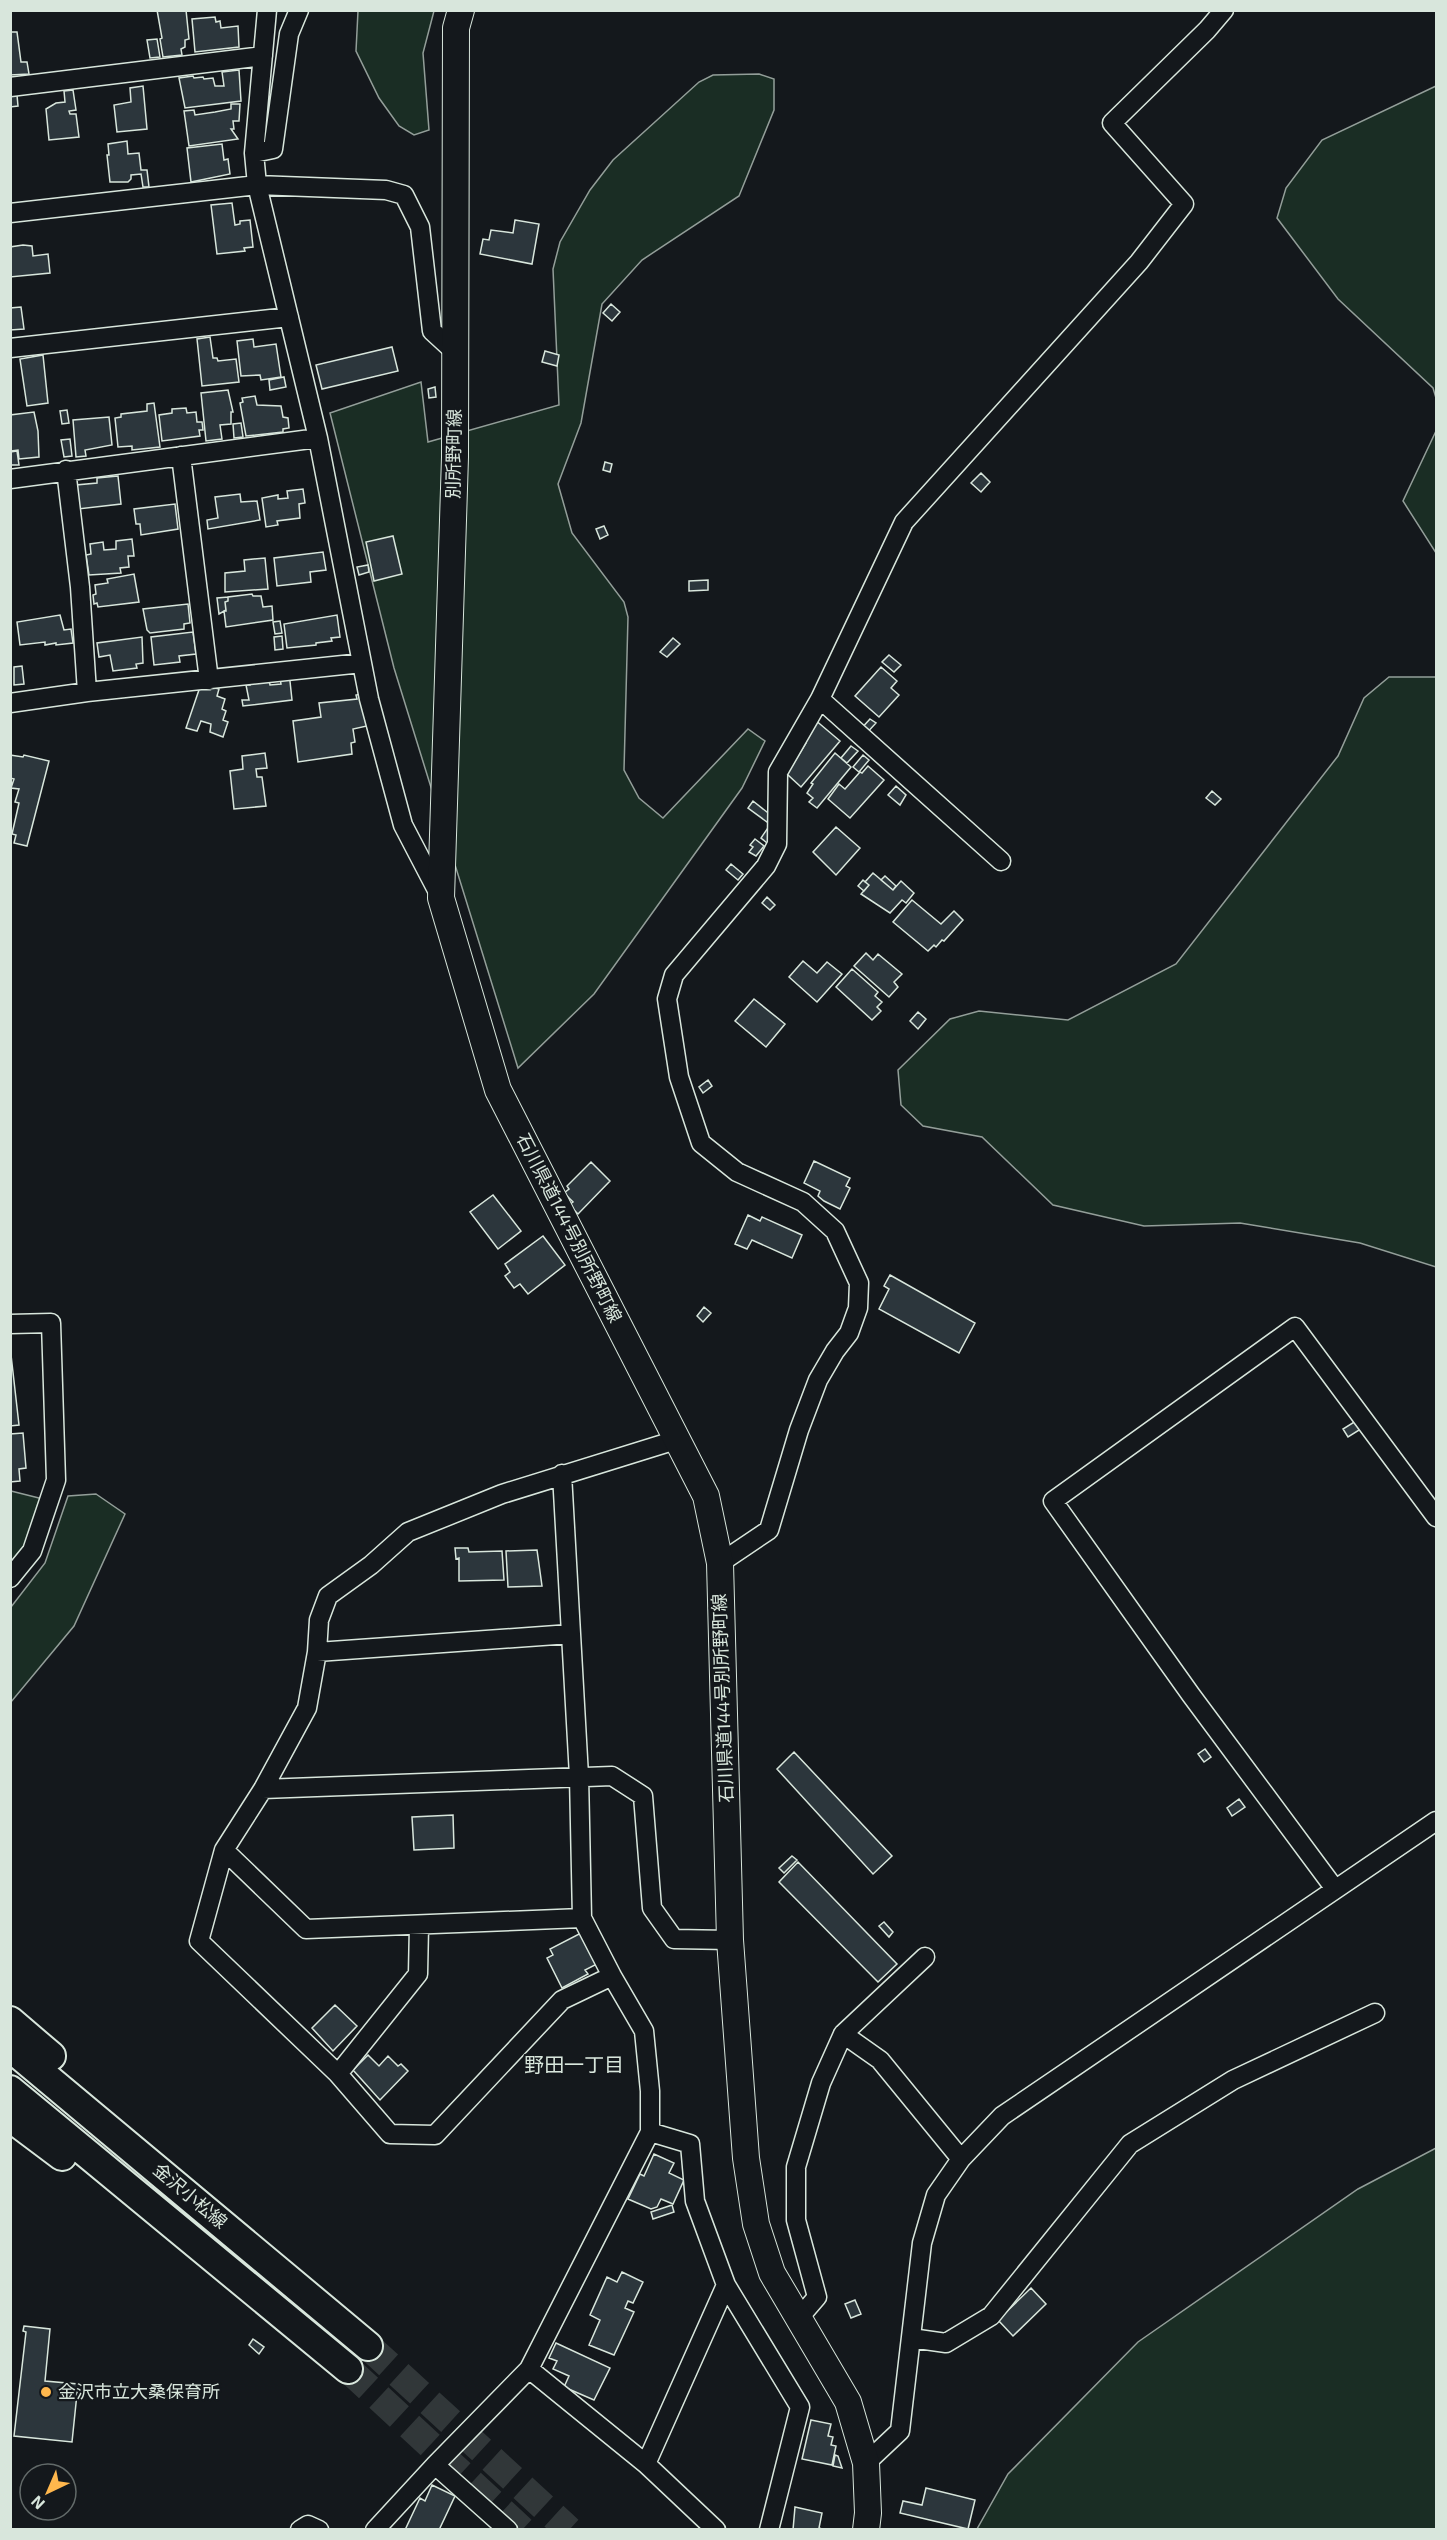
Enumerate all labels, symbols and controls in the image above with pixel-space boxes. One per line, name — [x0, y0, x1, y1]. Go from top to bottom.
street label: 別所野町線 — [441, 409, 465, 499]
street label: 石川県道144号別所野町線 — [513, 1129, 627, 1326]
street label: 石川県道144号別所野町線 — [707, 1593, 737, 1803]
district label: 野田一丁目 — [524, 2052, 624, 2076]
street label: 金沢小松線 — [149, 2158, 232, 2233]
place label: 金沢市立大桑保育所 — [58, 2380, 220, 2402]
marker: 金沢市立大桑保育所 — [39, 2385, 53, 2399]
north arrow — [18, 2462, 78, 2522]
text: N — [26, 2492, 48, 2514]

